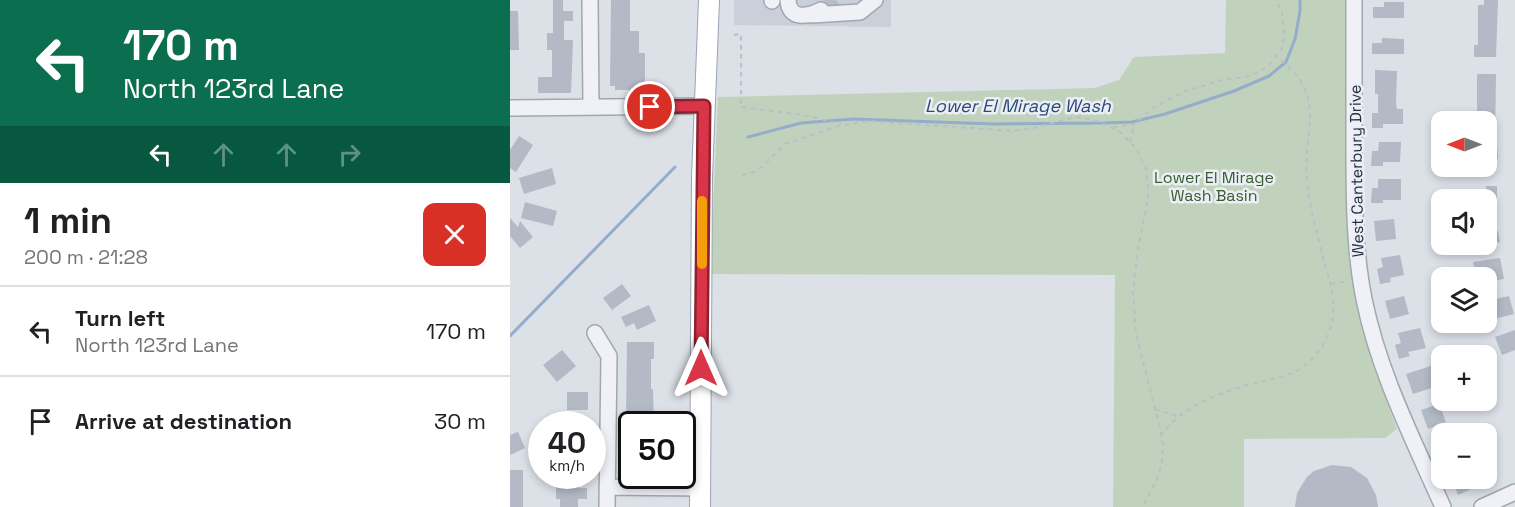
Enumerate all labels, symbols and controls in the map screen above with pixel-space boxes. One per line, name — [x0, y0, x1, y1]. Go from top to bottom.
text: 170 m — [123, 19, 239, 72]
icon: left — [24, 24, 102, 102]
text: North 123rd Lane — [123, 71, 344, 106]
pin — [624, 81, 675, 132]
street label: West Canterbury Drive — [1344, 84, 1369, 258]
icon: arrive — [633, 90, 666, 123]
water label: Lower El Mirage Wash — [925, 94, 1112, 117]
north arrow — [1431, 111, 1497, 177]
map controls — [1431, 111, 1497, 489]
icon: left — [144, 138, 177, 171]
icon: ahead — [207, 138, 240, 171]
icon: ahead — [270, 138, 303, 171]
icon: right — [333, 138, 366, 171]
park label: Lower El Mirage Wash Basin — [1154, 167, 1274, 206]
button: sound — [1431, 189, 1497, 255]
text: 1 min — [24, 198, 112, 244]
button: close — [423, 203, 486, 266]
text: 200 m · 21:28 — [24, 244, 148, 270]
button: layers — [1431, 267, 1497, 333]
text: Turn left — [75, 304, 165, 332]
icon: left — [24, 315, 57, 348]
text: 170 m — [426, 317, 486, 345]
text: North 123rd Lane — [75, 332, 239, 358]
position arrow — [669, 336, 733, 400]
button: + — [1431, 345, 1497, 411]
icon: arrive — [24, 405, 57, 438]
text: Arrive at destination — [75, 407, 292, 435]
text: 30 m — [434, 407, 486, 435]
speed limit sign: 50 — [618, 411, 696, 489]
text: 40 — [548, 423, 586, 462]
button: − — [1431, 423, 1497, 489]
text: km/h — [549, 456, 585, 475]

